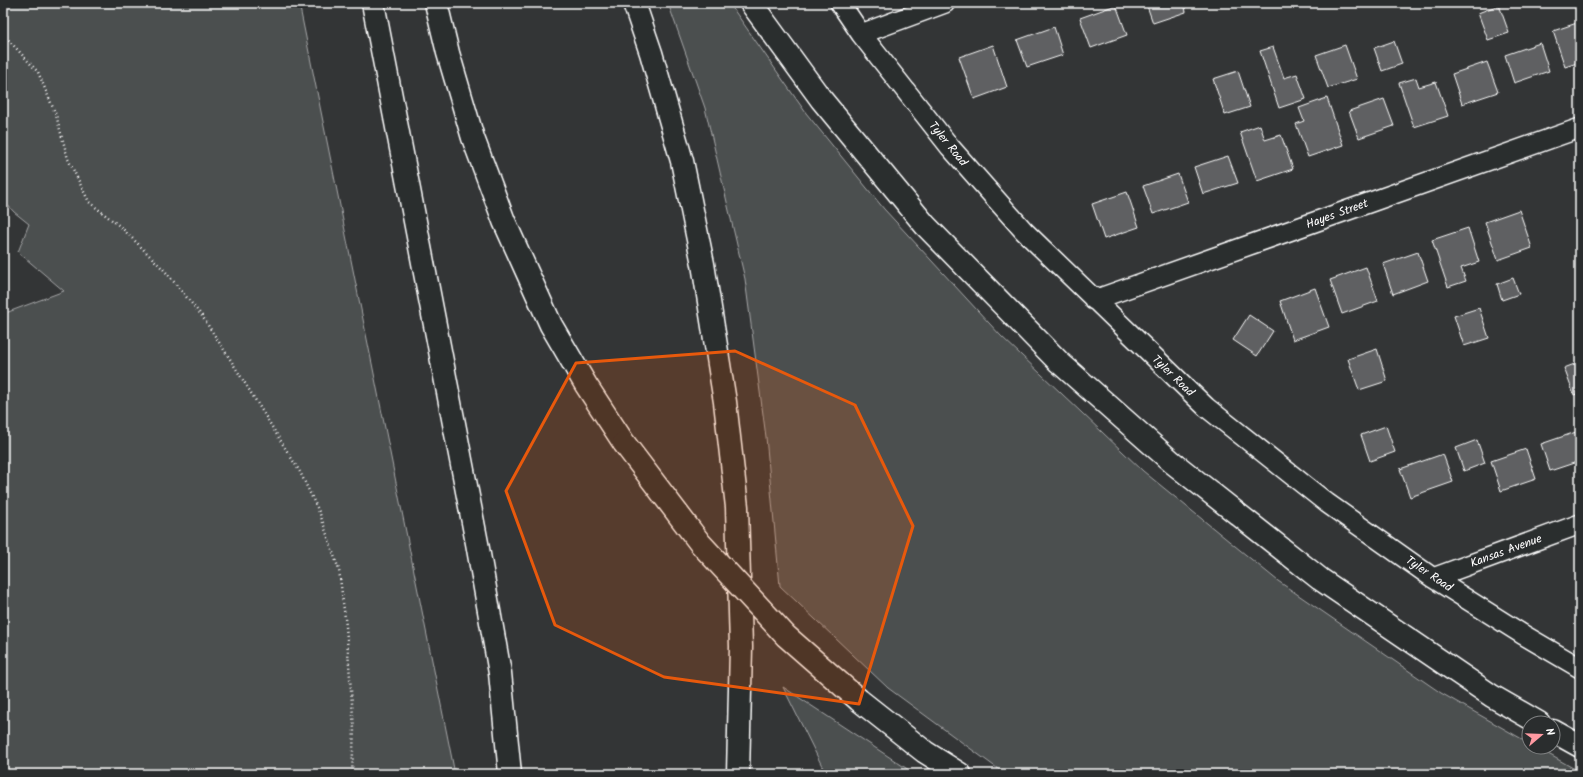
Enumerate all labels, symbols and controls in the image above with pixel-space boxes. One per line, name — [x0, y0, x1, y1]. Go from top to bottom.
street label: Tyler Road — [924, 117, 973, 171]
street label: Hayes Street — [1303, 194, 1371, 234]
street label: Tyler Road — [1147, 351, 1199, 402]
street label: Kansas Avenue — [1467, 529, 1545, 573]
street label: Tyler Road — [1402, 551, 1457, 597]
north arrow — [1521, 715, 1561, 755]
text: N — [1540, 726, 1559, 738]

